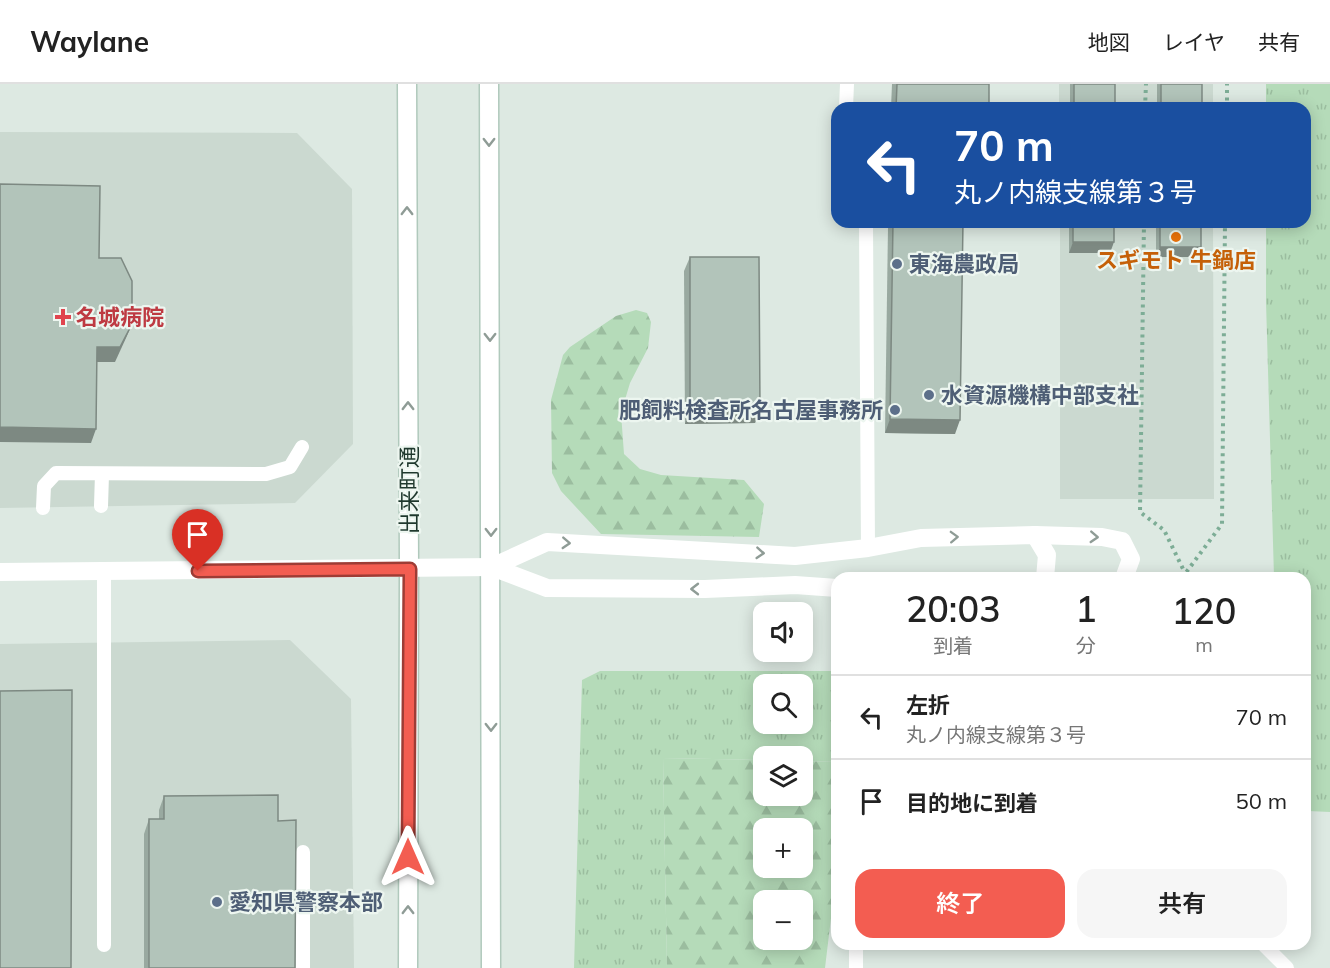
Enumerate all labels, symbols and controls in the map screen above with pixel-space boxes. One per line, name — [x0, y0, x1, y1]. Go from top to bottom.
text: Waylane — [30, 24, 149, 59]
text: 地図 — [1088, 29, 1130, 55]
text: レイヤ — [1163, 29, 1225, 55]
text: 共有 — [1258, 29, 1300, 55]
text: 70 m — [954, 119, 1054, 172]
icon: left — [855, 126, 933, 204]
one-way arrow — [483, 138, 495, 147]
text: 丸ノ内線支線第３号 — [954, 175, 1197, 209]
one-way arrow — [401, 206, 414, 215]
marker: スギモト 牛鍋店 — [1169, 230, 1183, 244]
place label: スギモト 牛鍋店 — [1096, 246, 1256, 274]
place label: 東海農政局 — [909, 250, 1019, 278]
marker: 東海農政局 — [890, 257, 904, 271]
place label: 名城病院 — [76, 303, 164, 331]
marker: 名城病院 — [54, 308, 72, 326]
one-way arrow — [484, 333, 497, 342]
place label: 水資源機構中部支社 — [941, 381, 1139, 409]
marker: 水資源機構中部支社 — [922, 388, 936, 402]
place label: 肥飼料検査所名古屋事務所 — [619, 396, 883, 424]
one-way arrow — [402, 401, 414, 410]
marker: 肥飼料検査所名古屋事務所 — [888, 403, 902, 417]
street label: 出来町通 — [395, 446, 423, 534]
pin — [172, 509, 223, 571]
icon: arrive — [181, 518, 214, 551]
one-way arrow — [485, 528, 497, 537]
one-way arrow — [1089, 530, 1098, 543]
one-way arrow — [949, 531, 958, 544]
one-way arrow — [561, 536, 570, 549]
one-way arrow — [756, 547, 765, 560]
one-way arrow — [690, 583, 699, 595]
text: 20:03 — [906, 586, 1001, 631]
text: 1 — [1075, 586, 1097, 631]
text: 120 — [1172, 588, 1236, 633]
map controls — [753, 602, 813, 950]
button: sound — [753, 602, 813, 662]
text: m — [1195, 632, 1213, 657]
text: 到着 — [933, 633, 973, 658]
text: 分 — [1076, 633, 1096, 658]
button: search — [753, 674, 813, 734]
text: 左折 — [906, 691, 950, 719]
icon: left — [855, 701, 888, 734]
text: 70 m — [1236, 703, 1287, 731]
text: 丸ノ内線支線第３号 — [906, 722, 1086, 747]
one-way arrow — [485, 723, 497, 732]
button: layers — [753, 746, 813, 806]
icon: arrive — [855, 785, 888, 818]
text: 50 m — [1236, 787, 1287, 815]
text: 目的地に到着 — [906, 789, 1038, 817]
button: + — [753, 818, 813, 878]
position arrow — [376, 825, 440, 889]
button: 終了 — [855, 869, 1065, 938]
button: 共有 — [1077, 869, 1287, 938]
place label: 愛知県警察本部 — [229, 888, 383, 916]
button: − — [753, 890, 813, 950]
marker: 愛知県警察本部 — [210, 895, 224, 909]
one-way arrow — [402, 905, 414, 914]

